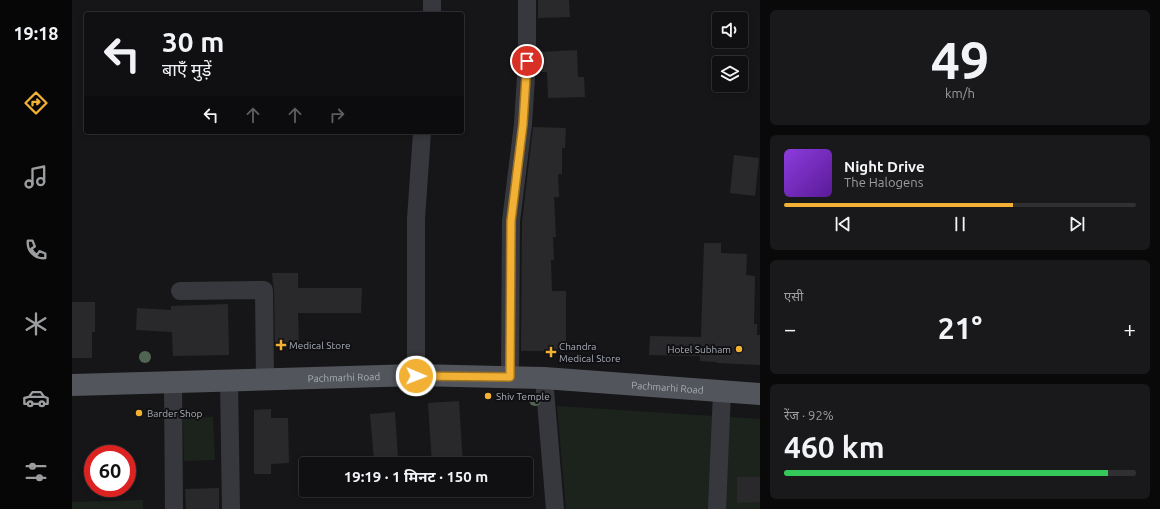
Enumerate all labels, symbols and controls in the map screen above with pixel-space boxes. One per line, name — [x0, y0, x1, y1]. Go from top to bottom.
map controls — [712, 12, 748, 92]
button: sound — [712, 12, 748, 48]
text: 19:18 — [13, 23, 59, 43]
text: 30 m — [162, 26, 224, 57]
icon: left — [96, 28, 148, 80]
text: 49 — [931, 31, 989, 89]
pin — [510, 44, 544, 78]
icon: arrive — [516, 50, 538, 72]
button: layers — [712, 56, 748, 92]
text: बाएँ मुड़ें — [162, 59, 211, 79]
text: km/h — [945, 86, 975, 100]
icon: directions — [22, 89, 50, 117]
icon: left — [200, 104, 222, 126]
icon: ahead — [242, 104, 264, 126]
icon: ahead — [284, 104, 306, 126]
icon: right — [326, 104, 348, 126]
text: Night Drive — [844, 158, 925, 175]
icon: music — [22, 163, 50, 191]
text: The Halogens — [844, 175, 923, 189]
icon: previous — [832, 213, 854, 235]
icon: pause — [949, 213, 971, 235]
icon: next — [1066, 213, 1088, 235]
icon: phone — [22, 236, 50, 264]
text: एसी — [784, 289, 803, 303]
icon: climate — [22, 310, 50, 338]
text: 21° — [938, 311, 982, 345]
text: − — [784, 316, 796, 341]
text: + — [1124, 316, 1136, 341]
marker: Medical Store — [276, 340, 286, 350]
place label: Medical Store — [289, 340, 350, 351]
place label: Chandra Medical Store — [559, 341, 620, 364]
place label: Hotel Subham — [668, 344, 731, 355]
marker: Hotel Subham — [734, 344, 744, 354]
marker: Chandra Medical Store — [546, 347, 556, 357]
position arrow — [395, 355, 437, 397]
street label: Pachmarhi Road — [307, 371, 380, 384]
street label: Pachmarhi Road — [631, 379, 704, 395]
icon: car — [22, 384, 50, 412]
marker: Shiv Temple — [483, 391, 493, 401]
place label: Shiv Temple — [496, 391, 550, 402]
marker: Barder Shop — [134, 408, 144, 418]
place label: Barder Shop — [147, 408, 203, 419]
text: रेंज · 92% — [784, 408, 834, 422]
text: 460 km — [784, 430, 885, 464]
speed limit sign: 60 — [84, 445, 136, 497]
icon: filters — [22, 458, 50, 486]
text: 19:19 · 1 मिनट · 150 m — [344, 468, 488, 485]

